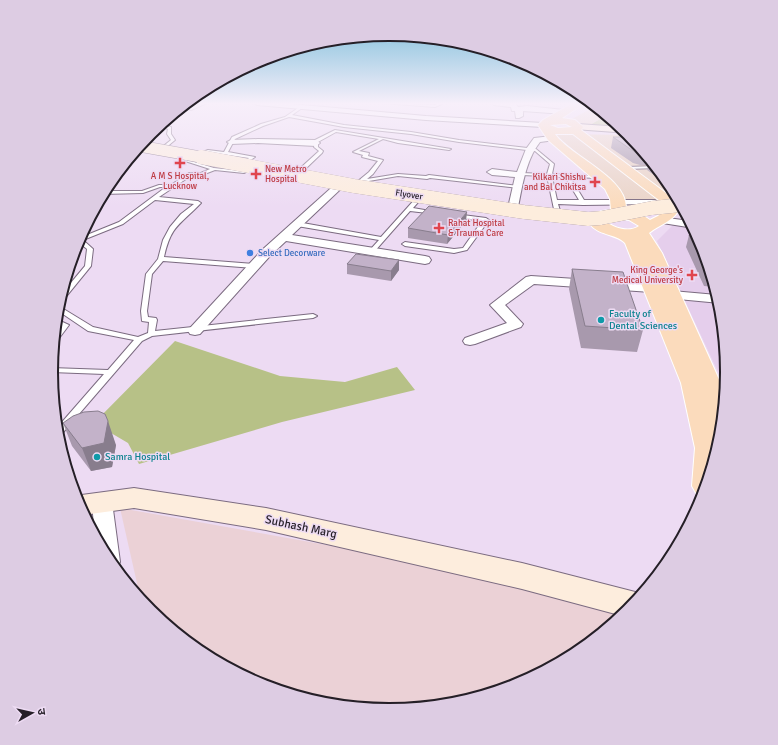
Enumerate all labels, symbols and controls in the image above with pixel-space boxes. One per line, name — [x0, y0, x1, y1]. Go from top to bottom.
marker: A M S Hospital, Lucknow — [174, 157, 186, 169]
place label: New Metro Hospital — [265, 164, 307, 185]
marker: New Metro Hospital — [250, 168, 262, 180]
place label: A M S Hospital, Lucknow — [151, 171, 209, 192]
place label: Kilkari Shishu and Bal Chikitsa — [524, 172, 586, 193]
marker: Kilkari Shishu and Bal Chikitsa — [589, 176, 601, 188]
street label: Flyover — [394, 187, 424, 203]
place label: Rahat Hospital & Trauma Care — [448, 218, 505, 239]
marker: Rahat Hospital & Trauma Care — [433, 222, 445, 234]
marker: Select Decorware — [245, 248, 255, 258]
place label: Select Decorware — [258, 248, 326, 259]
place label: King George's Medical University — [612, 265, 684, 286]
marker: King George's Medical University — [686, 269, 698, 281]
place label: Faculty of Dental Sciences — [609, 308, 678, 332]
marker: Faculty of Dental Sciences — [596, 315, 606, 325]
place label: Samra Hospital — [105, 451, 170, 463]
marker: Samra Hospital — [92, 452, 102, 462]
street label: Subhash Marg — [264, 512, 338, 542]
north arrow — [12, 693, 52, 733]
text: उ — [35, 708, 48, 716]

